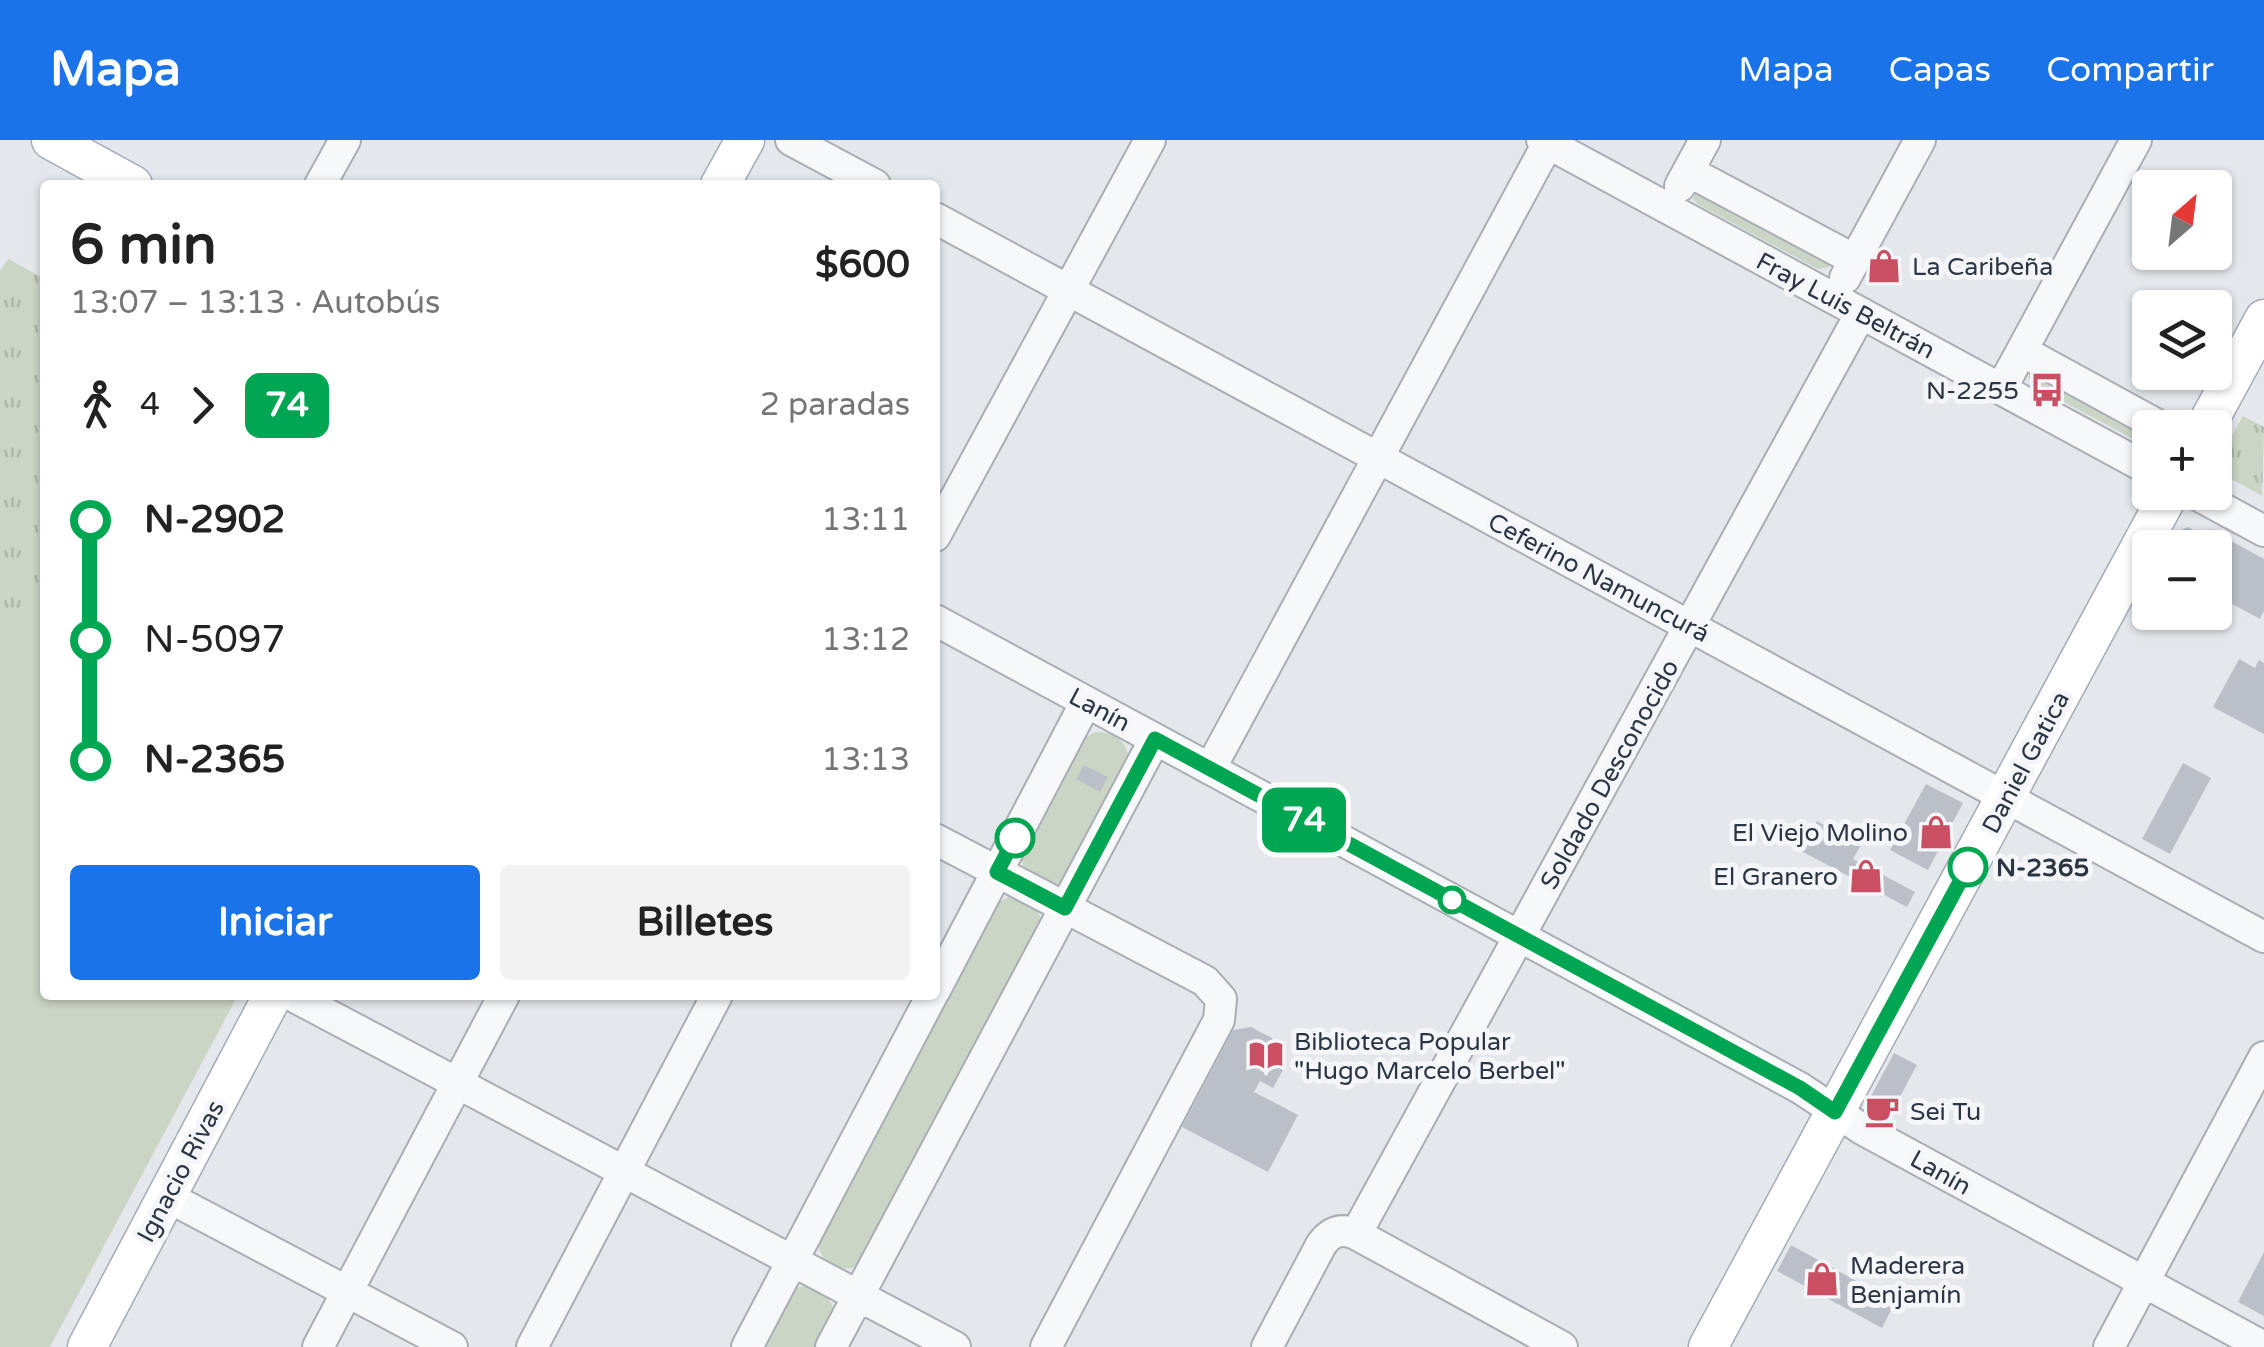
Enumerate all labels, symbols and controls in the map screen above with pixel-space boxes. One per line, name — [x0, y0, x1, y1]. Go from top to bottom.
text: Mapa — [50, 41, 181, 99]
text: Mapa — [1738, 49, 1834, 91]
text: Capas — [1889, 49, 1991, 91]
text: Compartir — [2046, 49, 2214, 91]
north arrow — [2132, 170, 2232, 270]
map controls — [2132, 170, 2232, 630]
text: 6 min — [70, 213, 217, 279]
text: $600 — [815, 242, 910, 288]
street label: Fray Luis Beltrán — [1751, 246, 1940, 366]
shop icon: La Caribeña — [1865, 247, 1903, 285]
place label: La Caribeña — [1912, 252, 2053, 282]
text: 13:07 – 13:13 · Autobús — [70, 284, 440, 322]
button: layers — [2132, 290, 2232, 390]
bus stop icon: N-2255 — [2028, 371, 2066, 409]
place label: N-2255 — [1926, 376, 2019, 406]
icon: walk — [70, 378, 125, 433]
icon: forward — [175, 378, 230, 433]
text: 74 — [265, 384, 309, 426]
text: 4 — [140, 386, 160, 424]
text: 2 paradas — [760, 386, 910, 424]
button: + — [2132, 410, 2232, 510]
text: N-2902 — [144, 497, 285, 543]
text: 13:11 — [821, 501, 910, 539]
street label: Ceferino Namuncurá — [1483, 507, 1714, 649]
button: − — [2132, 530, 2232, 630]
text: N-5097 — [144, 617, 285, 663]
text: 13:12 — [821, 621, 910, 659]
street label: Soldado Desconocido — [1534, 654, 1686, 895]
street label: Lanín — [1064, 681, 1135, 738]
street label: Daniel Gatica — [1976, 686, 2076, 839]
text: N-2365 — [144, 737, 285, 783]
text: 13:13 — [821, 741, 910, 779]
line badge: 74 — [1259, 788, 1349, 852]
text: 74 — [1282, 799, 1326, 841]
shop icon: El Viejo Molino — [1917, 813, 1955, 851]
place label: El Viejo Molino — [1732, 818, 1908, 848]
unlabelled marker — [996, 819, 1034, 857]
marker: N-2365 — [1949, 848, 1987, 886]
place label: N-2365 — [1996, 853, 2089, 883]
shop icon: El Granero — [1847, 857, 1885, 895]
place label: El Granero — [1713, 862, 1838, 892]
button: Iniciar — [70, 865, 480, 980]
button: Billetes — [500, 865, 910, 980]
unlabelled marker — [1439, 887, 1465, 913]
place label: Biblioteca Popular "Hugo Marcelo Berbel" — [1294, 1027, 1566, 1086]
library icon: Biblioteca Popular "Hugo Marcelo Berbel" — [1247, 1036, 1285, 1074]
cafe icon: Sei Tu — [1863, 1092, 1901, 1130]
street label: Ignacio Rivas — [131, 1095, 231, 1247]
place label: Sei Tu — [1910, 1097, 1981, 1127]
street label: Lanín — [1905, 1144, 1976, 1202]
place label: Maderera Benjamín — [1850, 1251, 1965, 1310]
shop icon: Maderera Benjamín — [1803, 1260, 1841, 1298]

